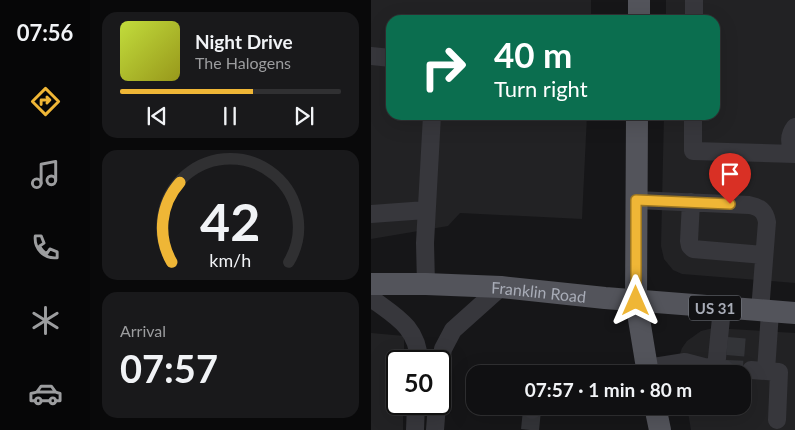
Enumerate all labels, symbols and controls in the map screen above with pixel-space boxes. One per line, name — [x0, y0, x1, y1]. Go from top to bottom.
text: 07:56 — [17, 19, 73, 46]
text: Night Drive — [195, 30, 293, 53]
text: 40 m — [494, 33, 572, 75]
icon: right — [411, 35, 476, 100]
text: The Halogens — [195, 53, 291, 72]
text: Turn right — [494, 75, 588, 102]
icon: directions — [28, 84, 63, 119]
icon: previous — [143, 102, 171, 130]
icon: pause — [216, 102, 244, 130]
icon: next — [290, 102, 318, 130]
pin — [709, 153, 751, 204]
icon: music — [28, 157, 63, 192]
icon: arrive — [716, 160, 744, 188]
text: 42 — [200, 190, 261, 252]
icon: phone — [28, 230, 63, 265]
text: km/h — [210, 249, 251, 271]
position arrow — [609, 274, 661, 326]
street label: Franklin Road — [491, 277, 587, 305]
road number: US 31 — [689, 296, 741, 320]
icon: climate — [28, 303, 63, 338]
text: Arrival — [120, 321, 166, 340]
text: 07:57 — [120, 345, 218, 391]
speed limit sign: 50 — [386, 350, 451, 415]
icon: car — [28, 376, 63, 411]
text: 07:57 · 1 min · 80 m — [525, 378, 692, 401]

